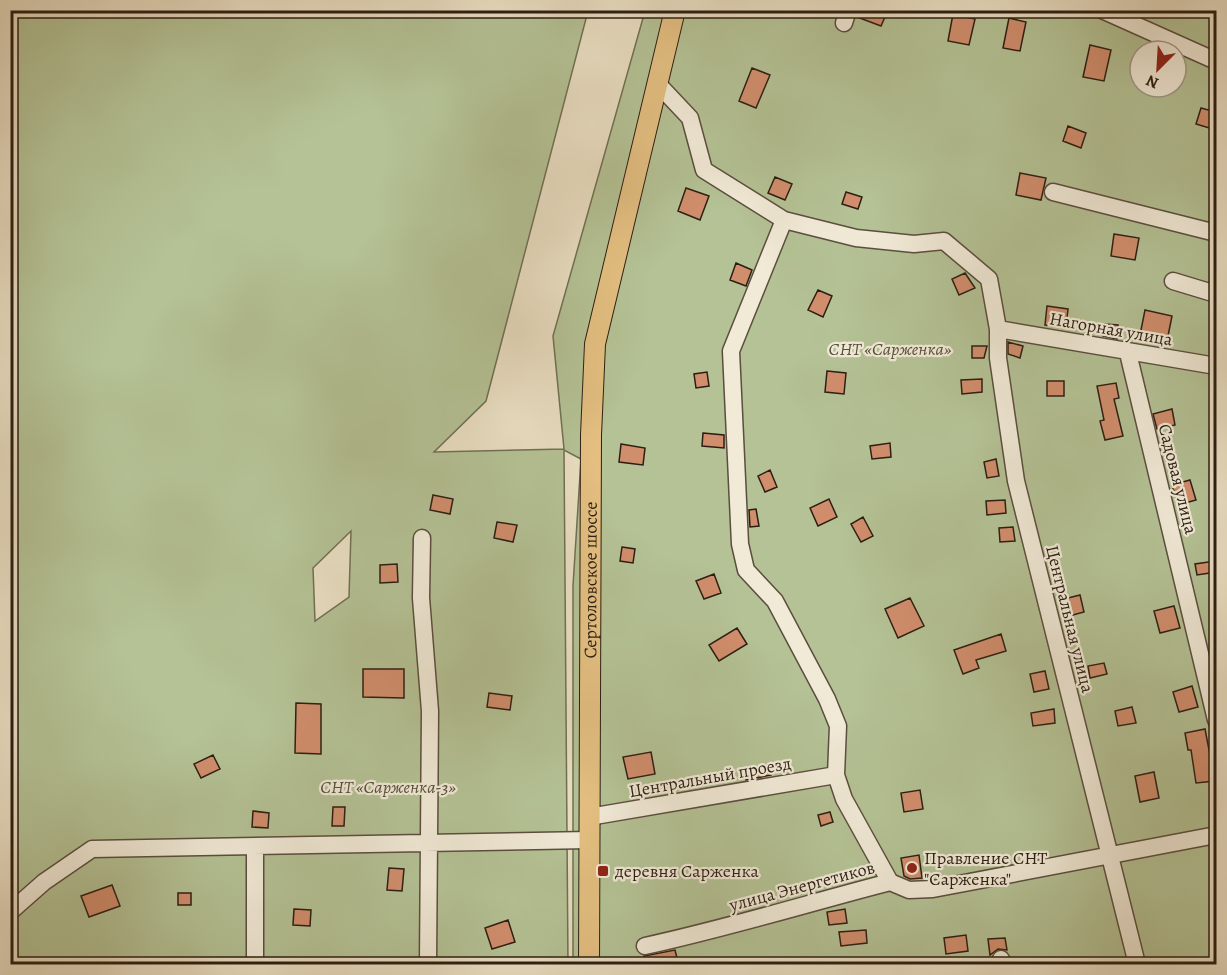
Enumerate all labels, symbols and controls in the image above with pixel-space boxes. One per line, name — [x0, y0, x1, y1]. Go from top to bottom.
north arrow — [1128, 39, 1188, 99]
text: N — [1142, 69, 1162, 94]
street label: Нагорная улица — [1048, 306, 1175, 352]
park label: СНТ «Сарженка» — [829, 337, 952, 361]
street label: Садовая улица — [1153, 421, 1203, 537]
street label: Сертоловское шоссе — [578, 501, 603, 659]
street label: Центральная улица — [1040, 543, 1100, 696]
street label: Центральный проезд — [627, 751, 793, 803]
park label: СНТ «Сарженка-3» — [320, 775, 456, 799]
place label: Правление СНТ "Сарженка" — [924, 846, 1048, 891]
street label: улица Энергетиков — [726, 855, 877, 917]
place label: деревня Сарженка — [614, 859, 760, 883]
marker: Правление СНТ "Сарженка" — [905, 861, 919, 875]
marker: деревня Сарженка — [596, 864, 610, 878]

